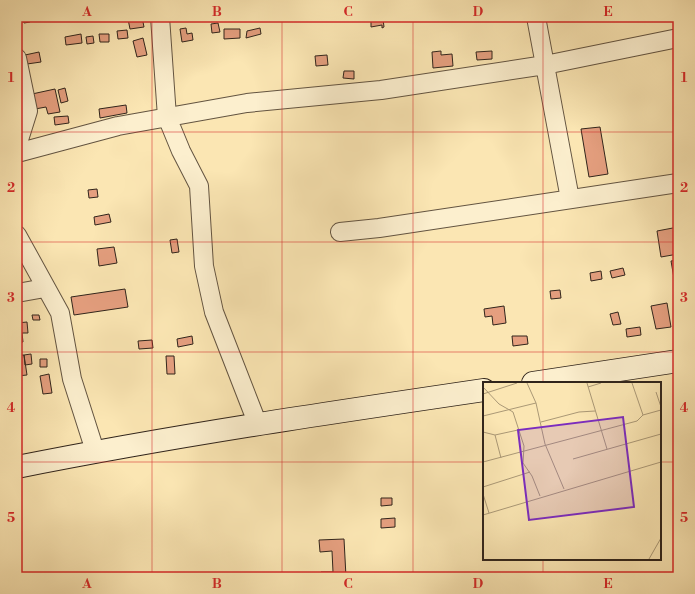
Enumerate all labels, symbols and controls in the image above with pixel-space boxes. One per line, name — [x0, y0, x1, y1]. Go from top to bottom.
text: A — [81, 4, 92, 20]
text: B — [212, 4, 222, 20]
text: C — [343, 4, 353, 20]
text: D — [473, 4, 483, 20]
text: E — [603, 4, 613, 20]
text: 1 — [8, 70, 15, 86]
text: 1 — [681, 70, 688, 86]
text: 2 — [7, 180, 15, 196]
text: 2 — [680, 180, 688, 196]
text: 3 — [7, 290, 15, 306]
text: 3 — [680, 290, 688, 306]
inset map — [483, 382, 661, 560]
text: 4 — [7, 400, 16, 416]
text: 4 — [680, 400, 689, 416]
text: 5 — [7, 510, 15, 526]
text: 5 — [680, 510, 688, 526]
text: A — [81, 576, 92, 592]
text: B — [212, 576, 222, 592]
text: C — [343, 576, 353, 592]
text: D — [473, 576, 483, 592]
text: E — [603, 576, 613, 592]

